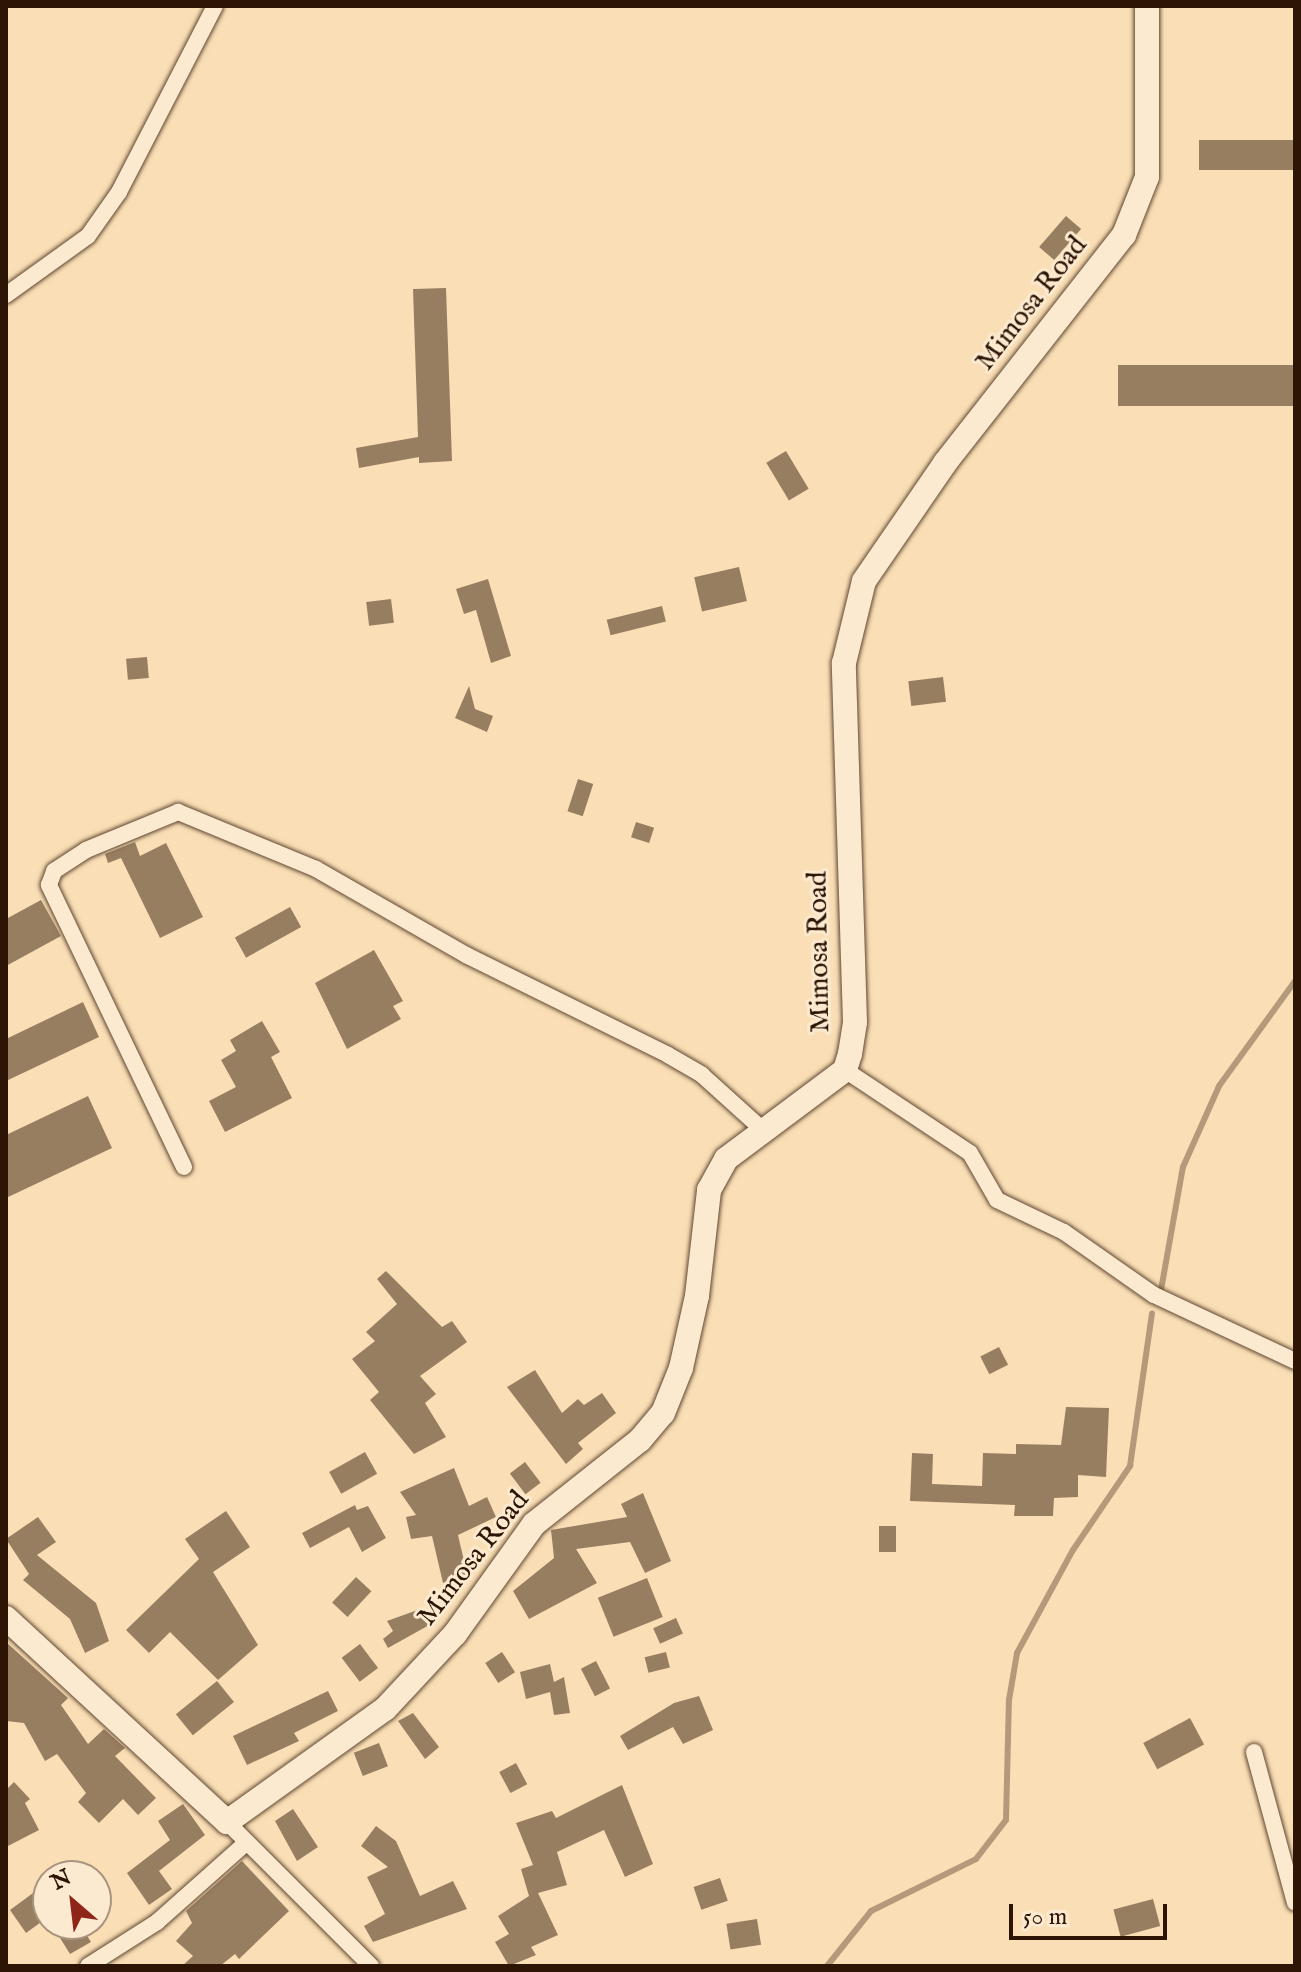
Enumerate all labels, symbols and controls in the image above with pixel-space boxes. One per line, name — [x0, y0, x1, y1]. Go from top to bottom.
street label: Mimosa Road — [969, 230, 1095, 378]
street label: Mimosa Road — [802, 871, 838, 1033]
street label: Mimosa Road — [411, 1485, 537, 1633]
north arrow — [32, 1860, 112, 1940]
text: N — [47, 1864, 77, 1897]
scale bar — [1013, 1888, 1171, 1938]
text: 50 m — [1023, 1902, 1067, 1933]

